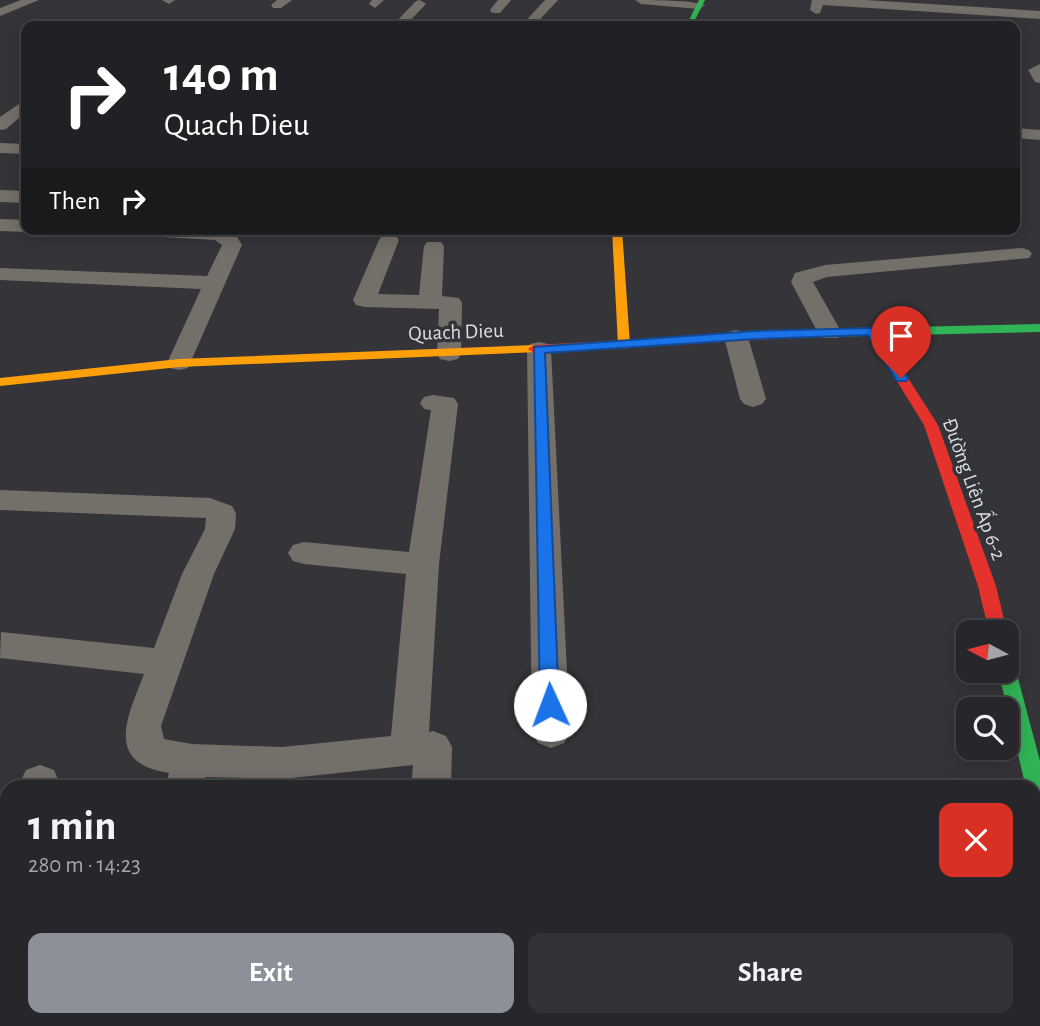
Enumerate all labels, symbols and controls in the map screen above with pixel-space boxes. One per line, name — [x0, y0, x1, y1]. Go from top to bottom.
icon: right — [49, 49, 140, 140]
text: 140 m — [164, 51, 279, 100]
text: Quach Dieu — [164, 109, 309, 141]
icon: right — [114, 182, 152, 220]
text: Then — [49, 188, 100, 214]
pin — [871, 306, 931, 378]
icon: arrive — [882, 317, 920, 355]
street label: Quach Dieu — [408, 320, 504, 344]
street label: Đường Liên Ấp 6-2 — [939, 414, 1013, 563]
north arrow — [956, 620, 1018, 682]
map controls — [956, 620, 1019, 760]
position arrow — [513, 668, 587, 742]
button: search — [956, 697, 1019, 760]
button: close — [939, 803, 1013, 877]
text: 1 min — [28, 805, 117, 847]
text: 280 m · 14:23 — [28, 854, 141, 877]
button: Exit — [28, 933, 514, 1013]
button: Share — [528, 933, 1013, 1013]

